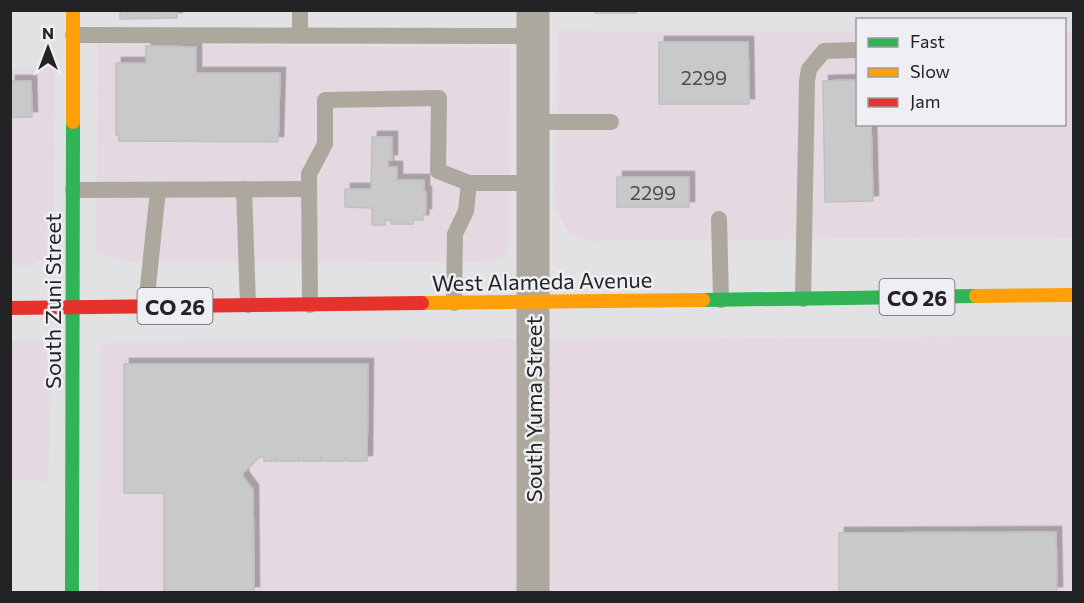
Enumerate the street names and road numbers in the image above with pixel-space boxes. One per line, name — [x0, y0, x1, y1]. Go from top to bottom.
street label: South Zuni Street — [39, 213, 66, 389]
street label: West Alameda Avenue — [432, 266, 652, 296]
road number: CO 26 — [880, 279, 954, 315]
road number: CO 26 — [138, 288, 213, 324]
street label: South Yuma Street — [520, 316, 547, 502]

